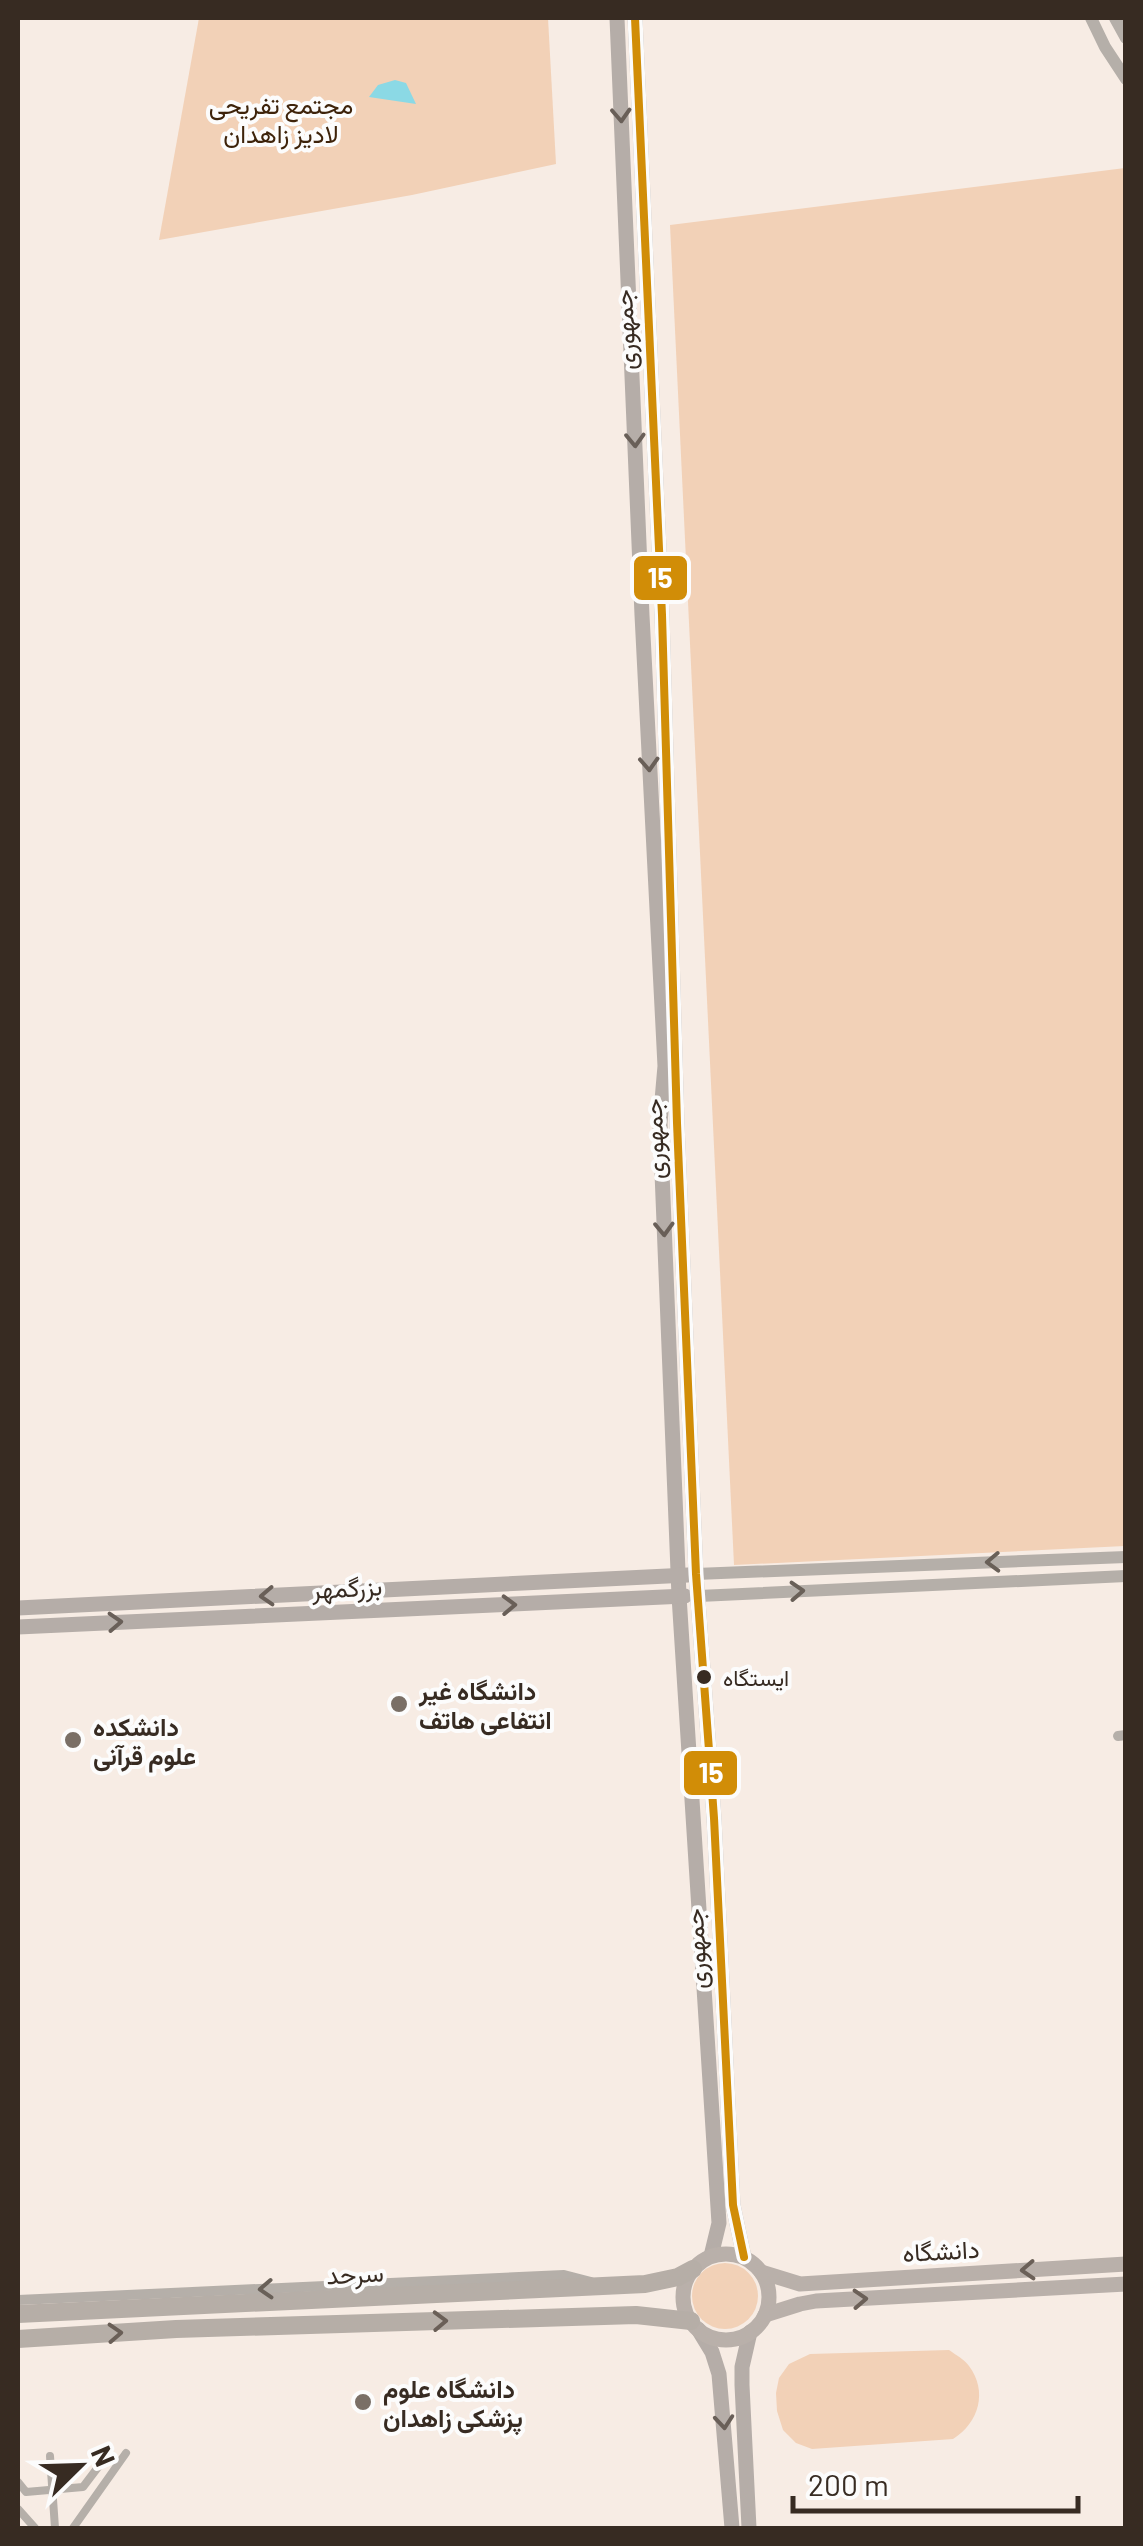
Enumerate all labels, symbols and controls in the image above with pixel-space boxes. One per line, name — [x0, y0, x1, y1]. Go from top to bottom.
park label: مجتمع تفریحی لادیز زاهدان — [209, 89, 353, 150]
one-way arrow — [611, 107, 632, 123]
street label: جمهوری — [607, 289, 643, 371]
one-way arrow — [624, 432, 645, 448]
line badge: 15 — [632, 554, 689, 602]
text: 15 — [647, 560, 673, 594]
one-way arrow — [639, 757, 660, 773]
street label: جمهوری — [637, 1098, 671, 1180]
one-way arrow — [654, 1221, 675, 1237]
one-way arrow — [985, 1551, 1001, 1572]
street label: بزرگمهر — [310, 1570, 383, 1606]
one-way arrow — [789, 1581, 805, 1602]
one-way arrow — [259, 1585, 275, 1606]
one-way arrow — [502, 1594, 518, 1615]
one-way arrow — [107, 1612, 123, 1633]
place label: ایستگاه — [723, 1664, 789, 1691]
marker: ایستگاه — [694, 1667, 714, 1687]
place label: دانشگاه غیر انتفاعی هاتف — [418, 1675, 552, 1736]
marker: دانشگاه غیر انتفاعی هاتف — [388, 1693, 410, 1715]
place label: دانشکده علوم قرآنی — [93, 1711, 196, 1773]
marker: دانشکده علوم قرآنی — [62, 1729, 84, 1751]
line badge: 15 — [682, 1749, 739, 1797]
text: 15 — [698, 1755, 724, 1789]
street label: جمهوری — [678, 1908, 714, 1990]
street label: دانشگاه — [902, 2233, 980, 2267]
street label: سرحد — [326, 2257, 385, 2291]
one-way arrow — [1020, 2259, 1036, 2280]
one-way arrow — [257, 2278, 273, 2299]
one-way arrow — [853, 2289, 869, 2310]
one-way arrow — [432, 2310, 448, 2331]
one-way arrow — [107, 2323, 123, 2344]
place label: دانشگاه علوم پزشکی زاهدان — [383, 2373, 523, 2436]
marker: دانشگاه علوم پزشکی زاهدان — [352, 2391, 374, 2413]
one-way arrow — [712, 2414, 734, 2430]
north arrow — [30, 2416, 130, 2516]
text: N — [85, 2441, 123, 2471]
scale bar — [793, 2451, 1078, 2513]
text: 200 m — [808, 2466, 889, 2502]

